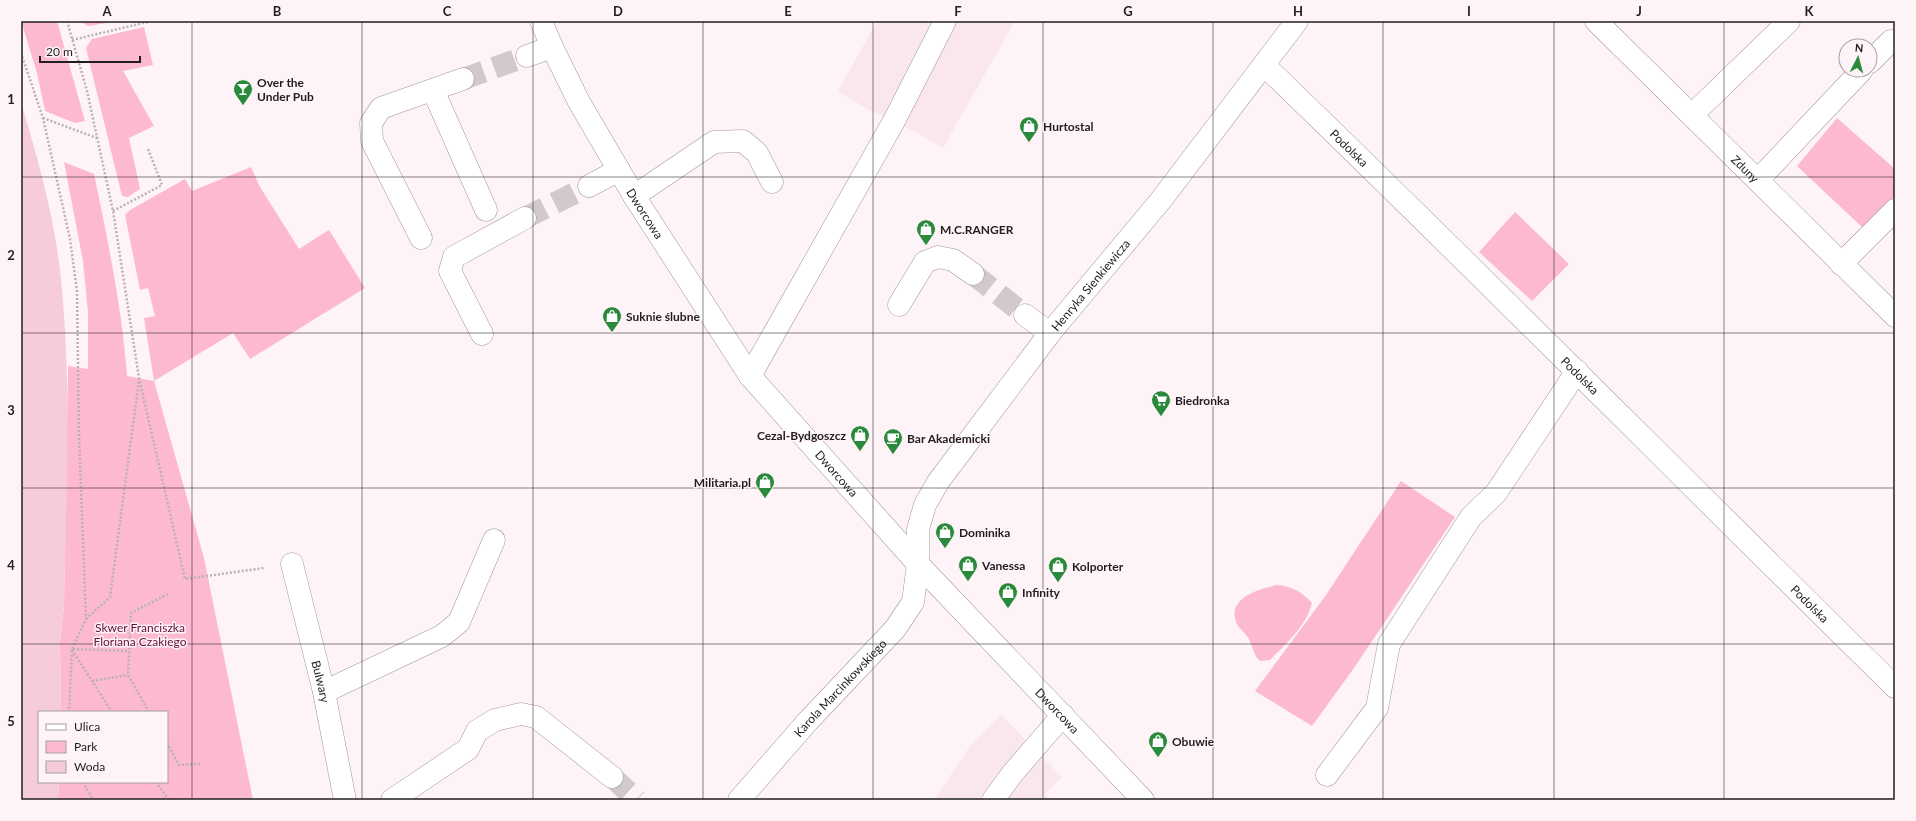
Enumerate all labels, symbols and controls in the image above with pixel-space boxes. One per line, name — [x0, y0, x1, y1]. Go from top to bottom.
text: A — [101, 3, 112, 19]
text: B — [273, 3, 282, 19]
text: C — [443, 3, 452, 19]
text: D — [613, 3, 623, 19]
text: E — [784, 3, 792, 19]
text: F — [954, 3, 962, 19]
text: G — [1123, 3, 1133, 19]
text: H — [1293, 3, 1303, 19]
text: I — [1467, 3, 1471, 19]
text: J — [1636, 3, 1642, 19]
text: K — [1805, 3, 1815, 19]
scale bar — [40, 38, 140, 64]
north arrow — [1838, 38, 1878, 78]
text: N — [1854, 41, 1864, 54]
text: 20 m — [46, 44, 73, 59]
place label: Over the Under Pub — [257, 75, 314, 104]
bar icon: Over the Under Pub — [232, 78, 254, 106]
text: 1 — [7, 91, 15, 107]
shop icon: Hurtostal — [1018, 115, 1040, 143]
place label: Hurtostal — [1043, 119, 1094, 134]
street label: Podolska — [1327, 126, 1372, 170]
street label: Zduny — [1728, 152, 1763, 186]
street label: Dworcowa — [624, 185, 667, 241]
shop icon: M.C.RANGER — [915, 218, 937, 246]
place label: M.C.RANGER — [940, 222, 1014, 237]
street label: Henryka Sienkiewicza — [1048, 236, 1133, 334]
text: 2 — [7, 247, 15, 263]
shop icon: Suknie ślubne — [601, 305, 623, 333]
place label: Suknie ślubne — [626, 309, 700, 324]
street label: Podolska — [1558, 353, 1602, 397]
supermarket icon: Biedronka — [1150, 389, 1172, 417]
place label: Biedronka — [1175, 393, 1230, 408]
text: 3 — [7, 402, 15, 418]
shop icon: Cezal-Bydgoszcz — [849, 424, 871, 452]
cafe icon: Bar Akademicki — [882, 427, 904, 455]
place label: Cezal-Bydgoszcz — [757, 428, 846, 443]
place label: Bar Akademicki — [907, 431, 990, 446]
street label: Dworcowa — [812, 447, 862, 500]
shop icon: Militaria.pl — [754, 471, 776, 499]
place label: Militaria.pl — [694, 475, 751, 490]
shop icon: Dominika — [934, 521, 956, 549]
place label: Dominika — [959, 525, 1010, 540]
shop icon: Vanessa — [957, 554, 979, 582]
shop icon: Kolporter — [1047, 555, 1069, 583]
text: 4 — [7, 557, 15, 573]
place label: Vanessa — [981, 558, 1025, 573]
place label: Kolporter — [1072, 559, 1124, 574]
shop icon: Infinity — [997, 581, 1019, 609]
street label: Podolska — [1788, 581, 1832, 625]
place label: Infinity — [1022, 585, 1061, 600]
park label: Skwer Franciszka Floriana Czakiego — [94, 620, 187, 649]
street label: Karola Marcinkowskiego — [790, 636, 889, 740]
street label: Bulwary — [309, 659, 334, 705]
street label: Dworcowa — [1032, 685, 1083, 736]
legend — [38, 711, 168, 783]
text: 5 — [7, 713, 15, 729]
text: Ulica — [74, 719, 100, 734]
shop icon: Obuwie — [1147, 730, 1169, 758]
place label: Obuwie — [1172, 734, 1215, 749]
text: Park — [74, 739, 98, 754]
text: Woda — [74, 759, 105, 774]

